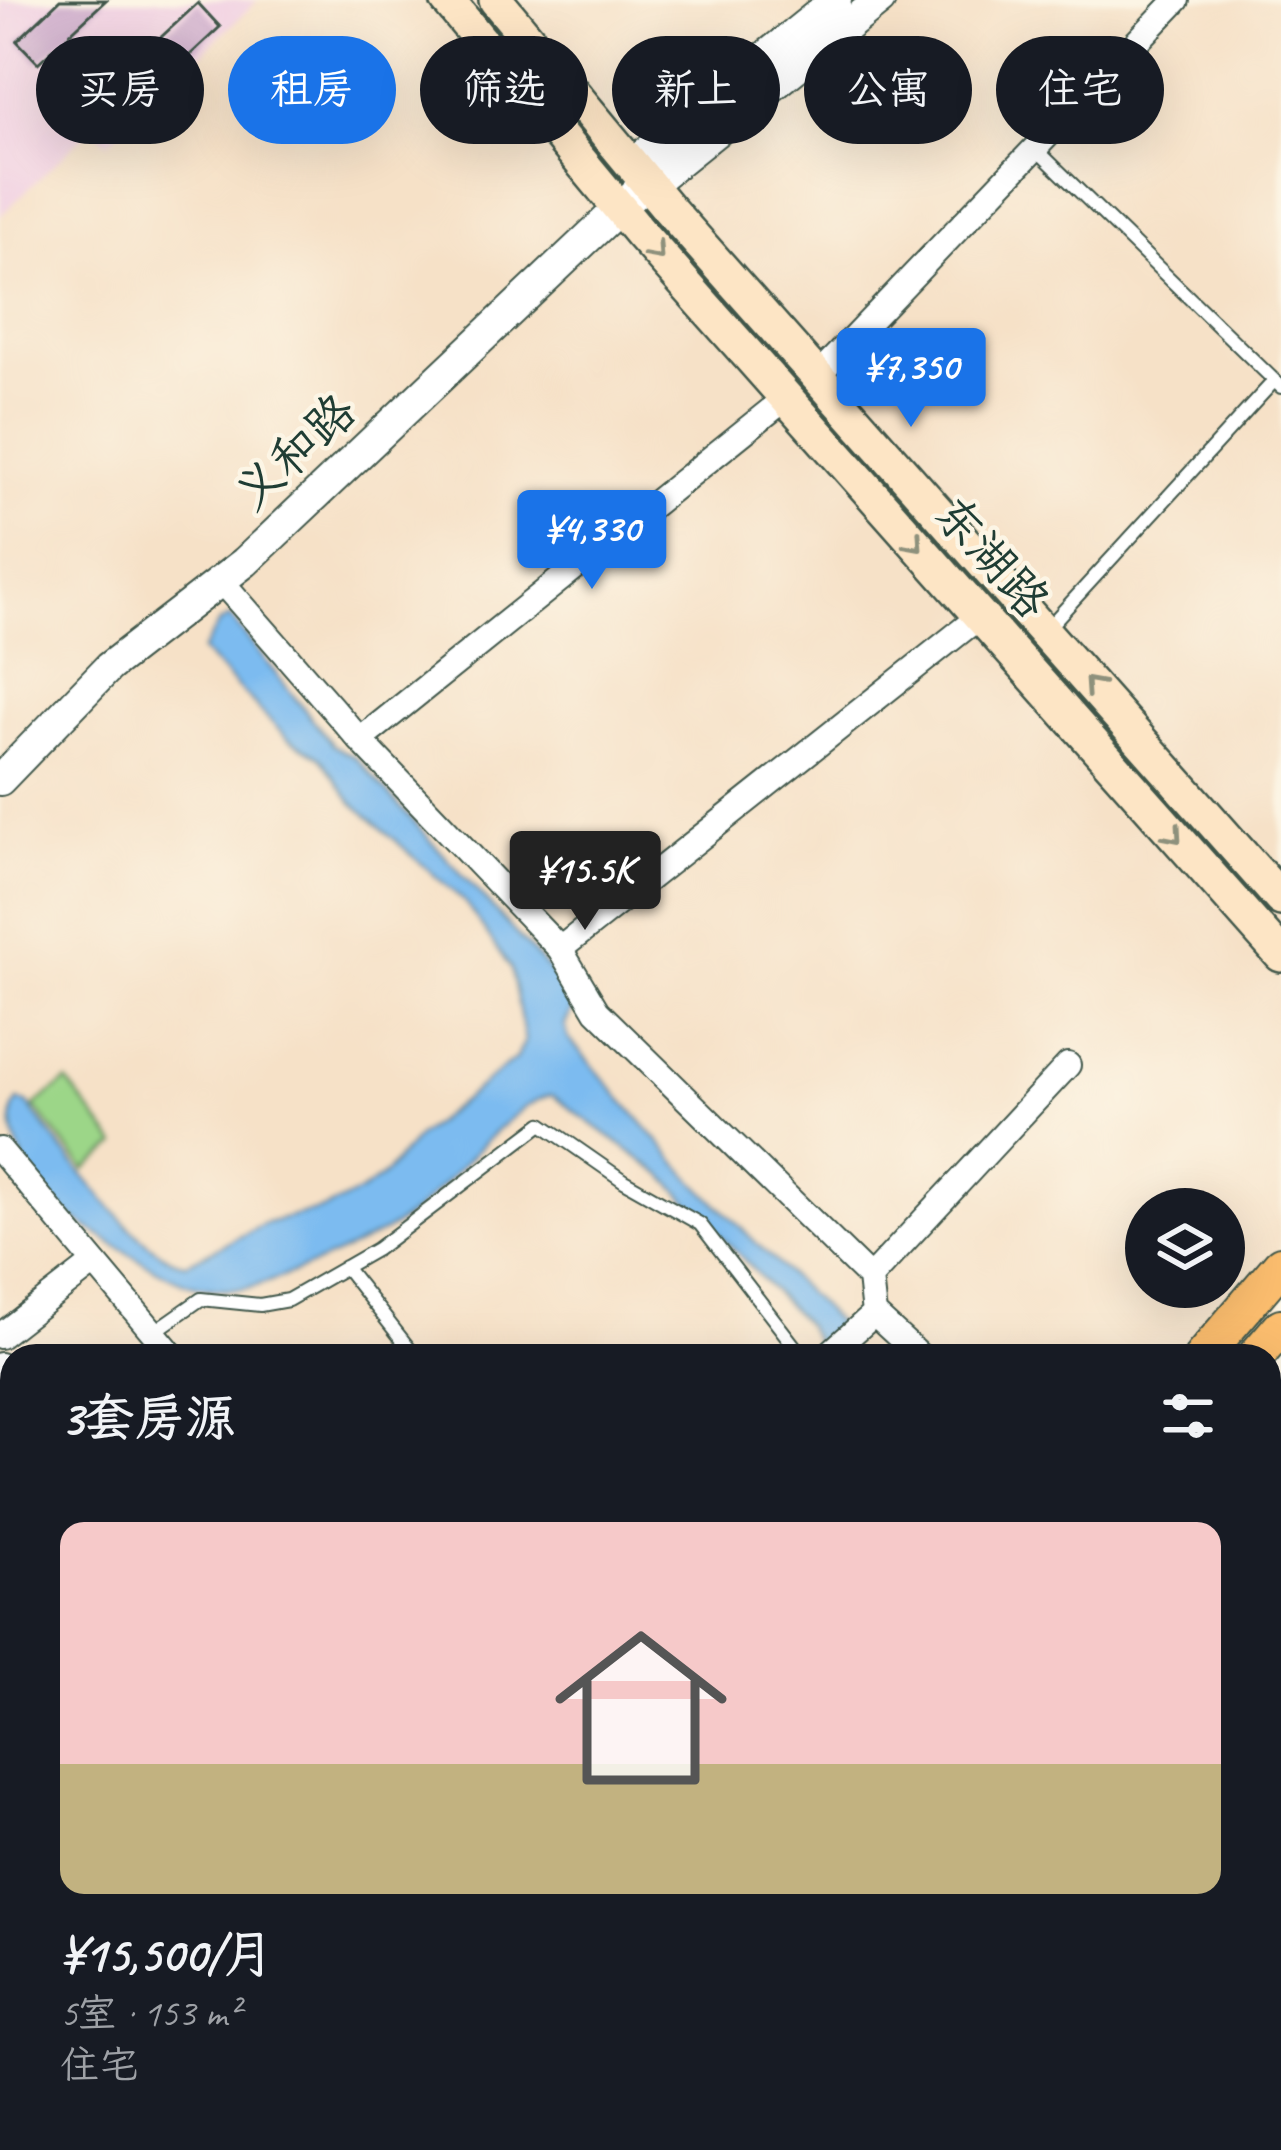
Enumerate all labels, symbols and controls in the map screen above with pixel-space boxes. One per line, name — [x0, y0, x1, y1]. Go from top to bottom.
chip: 买房 — [36, 36, 204, 144]
chip: 租房 — [228, 36, 396, 144]
chip: 筛选 — [420, 36, 588, 144]
chip: 新上 — [612, 36, 780, 144]
chip: 公寓 — [804, 36, 972, 144]
chip: 住宅 — [996, 36, 1164, 144]
one-way arrow — [642, 238, 663, 259]
pin: ¥7,350 — [813, 328, 1009, 430]
text: ¥7,350 — [864, 342, 958, 391]
street label: 义和路 — [222, 381, 368, 523]
street label: 东湖路 — [922, 483, 1062, 631]
pin: ¥4,330 — [494, 490, 690, 592]
text: ¥4,330 — [544, 504, 640, 553]
one-way arrow — [901, 529, 922, 551]
one-way arrow — [1085, 678, 1106, 699]
one-way arrow — [1160, 821, 1181, 842]
pin: ¥15.5K — [487, 831, 683, 933]
text: ¥15.5K — [537, 845, 633, 894]
map controls — [1125, 1188, 1245, 1308]
button: layers — [1125, 1188, 1245, 1308]
icon: filters — [1155, 1383, 1221, 1449]
text: 3套房源 — [60, 1386, 236, 1450]
icon: home — [533, 1600, 749, 1816]
text: ¥15,500/月 — [60, 1922, 274, 1986]
text: 5室 · 153 m² — [60, 1989, 239, 2038]
text: 住宅 — [60, 2041, 138, 2090]

